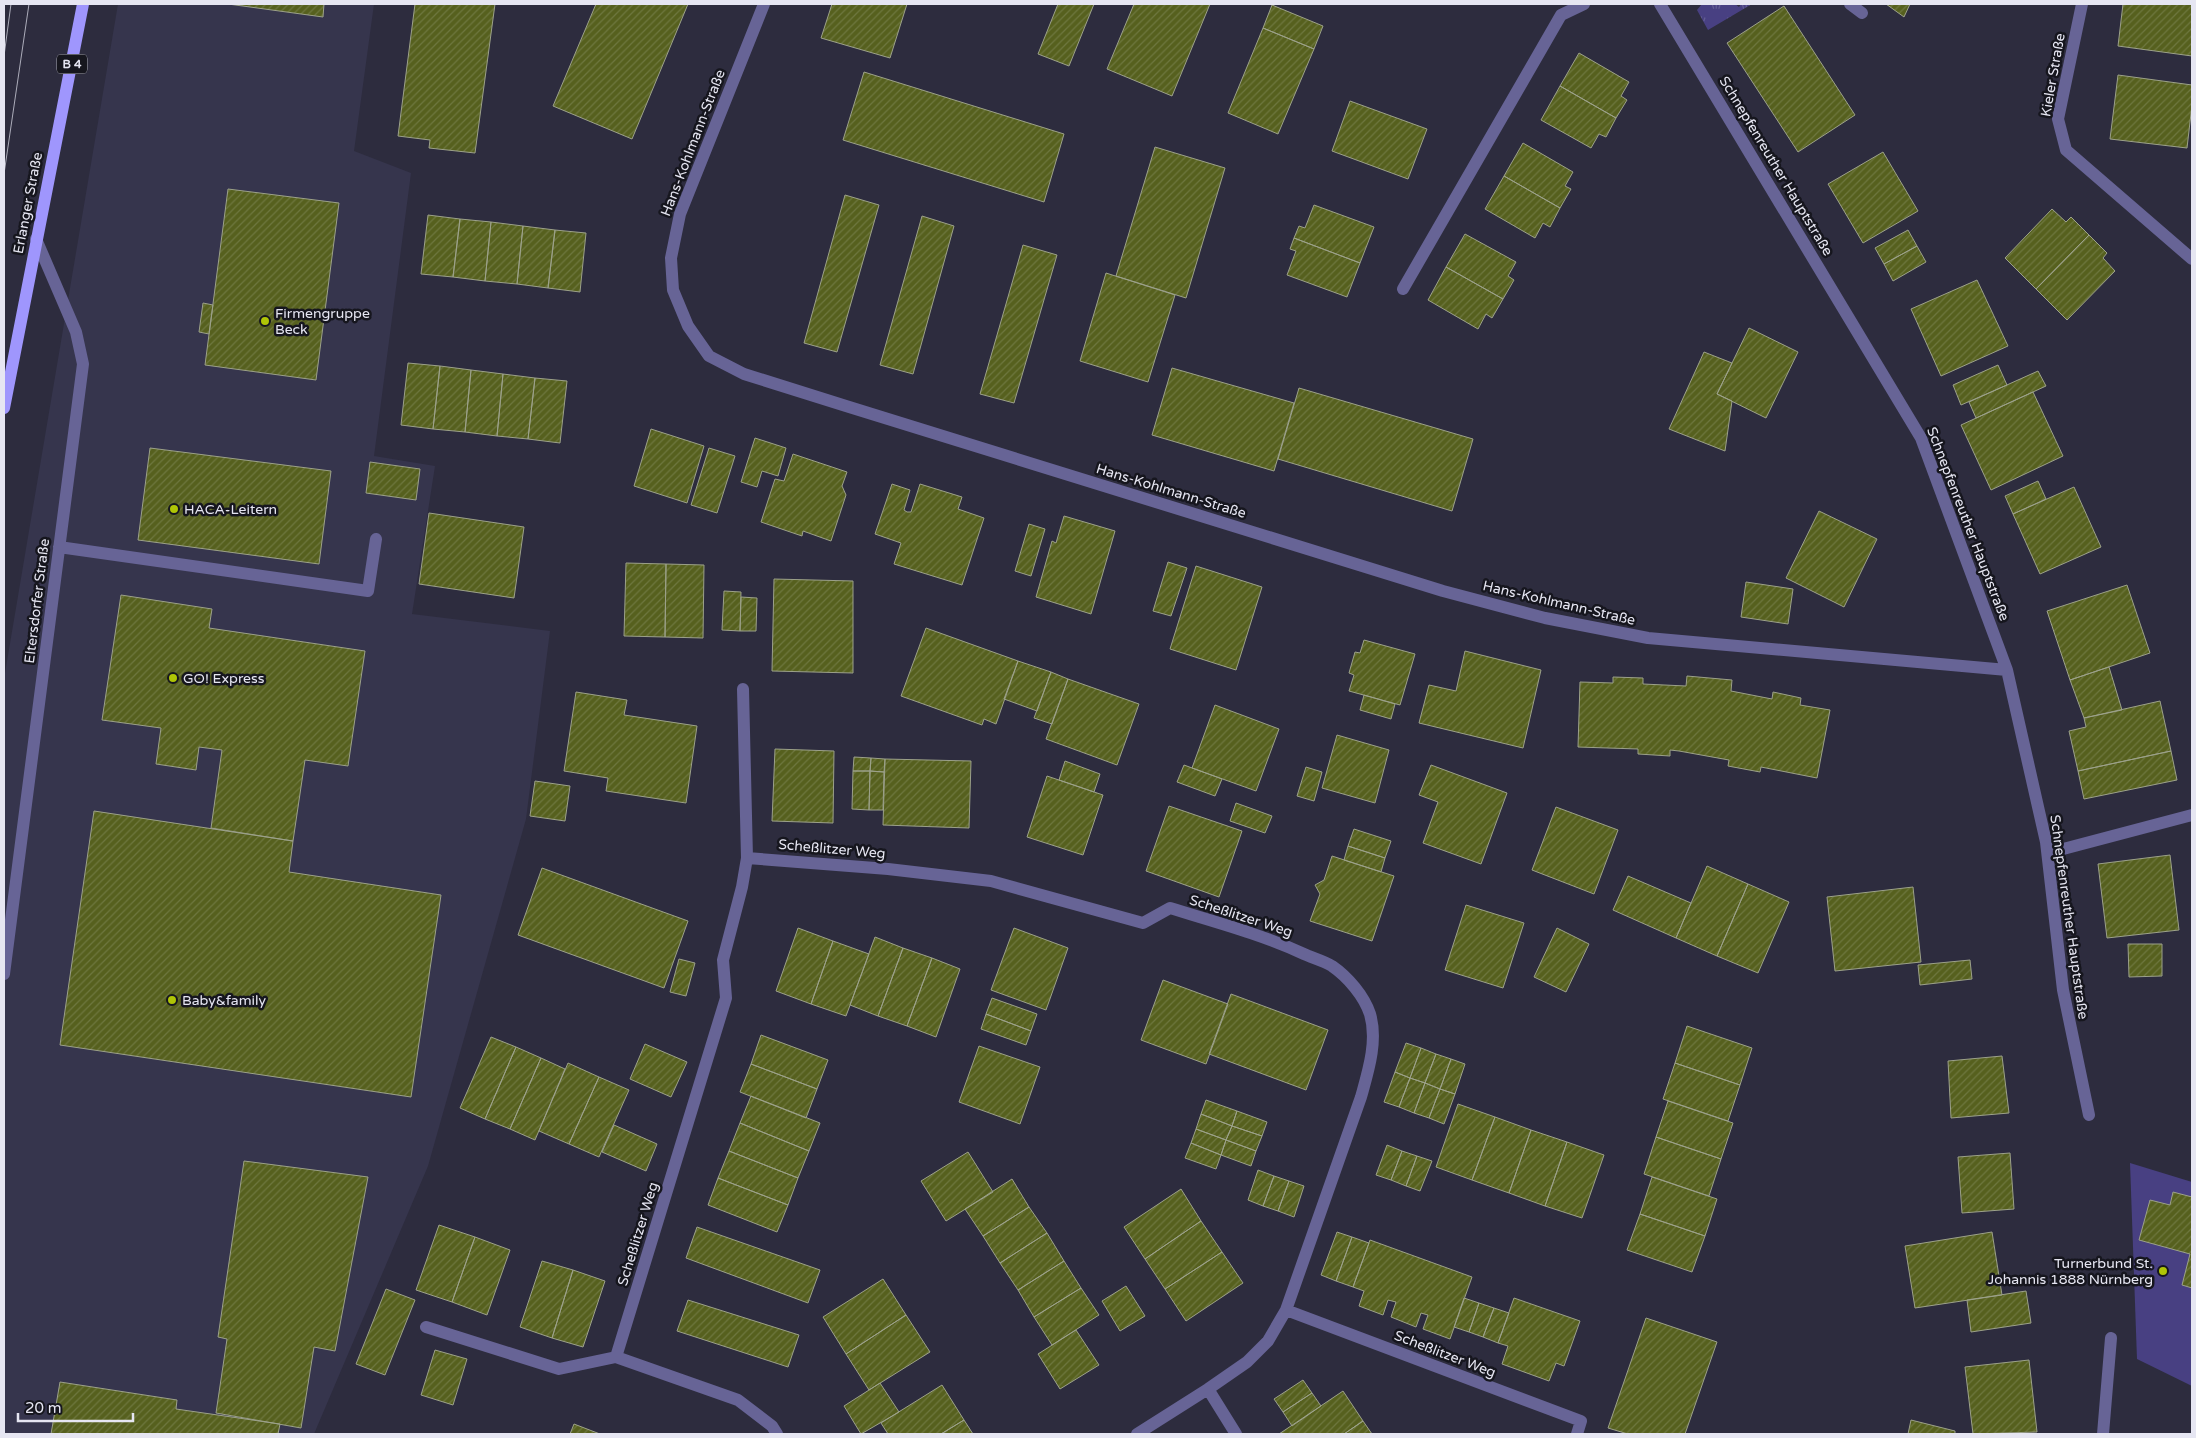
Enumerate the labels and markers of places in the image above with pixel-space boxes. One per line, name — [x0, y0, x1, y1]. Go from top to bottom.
place label: Firmengruppe Beck — [275, 305, 370, 338]
marker: Firmengruppe Beck — [259, 315, 271, 327]
place label: HACA-Leitern — [184, 501, 277, 518]
marker: HACA-Leitern — [168, 503, 180, 515]
place label: GO! Express — [183, 670, 265, 687]
marker: GO! Express — [167, 672, 179, 684]
place label: Baby&family — [182, 992, 267, 1009]
marker: Baby&family — [166, 994, 178, 1006]
place label: Turnerbund St. Johannis 1888 Nürnberg — [1988, 1255, 2153, 1288]
marker: Turnerbund St. Johannis 1888 Nürnberg — [2157, 1265, 2169, 1277]

